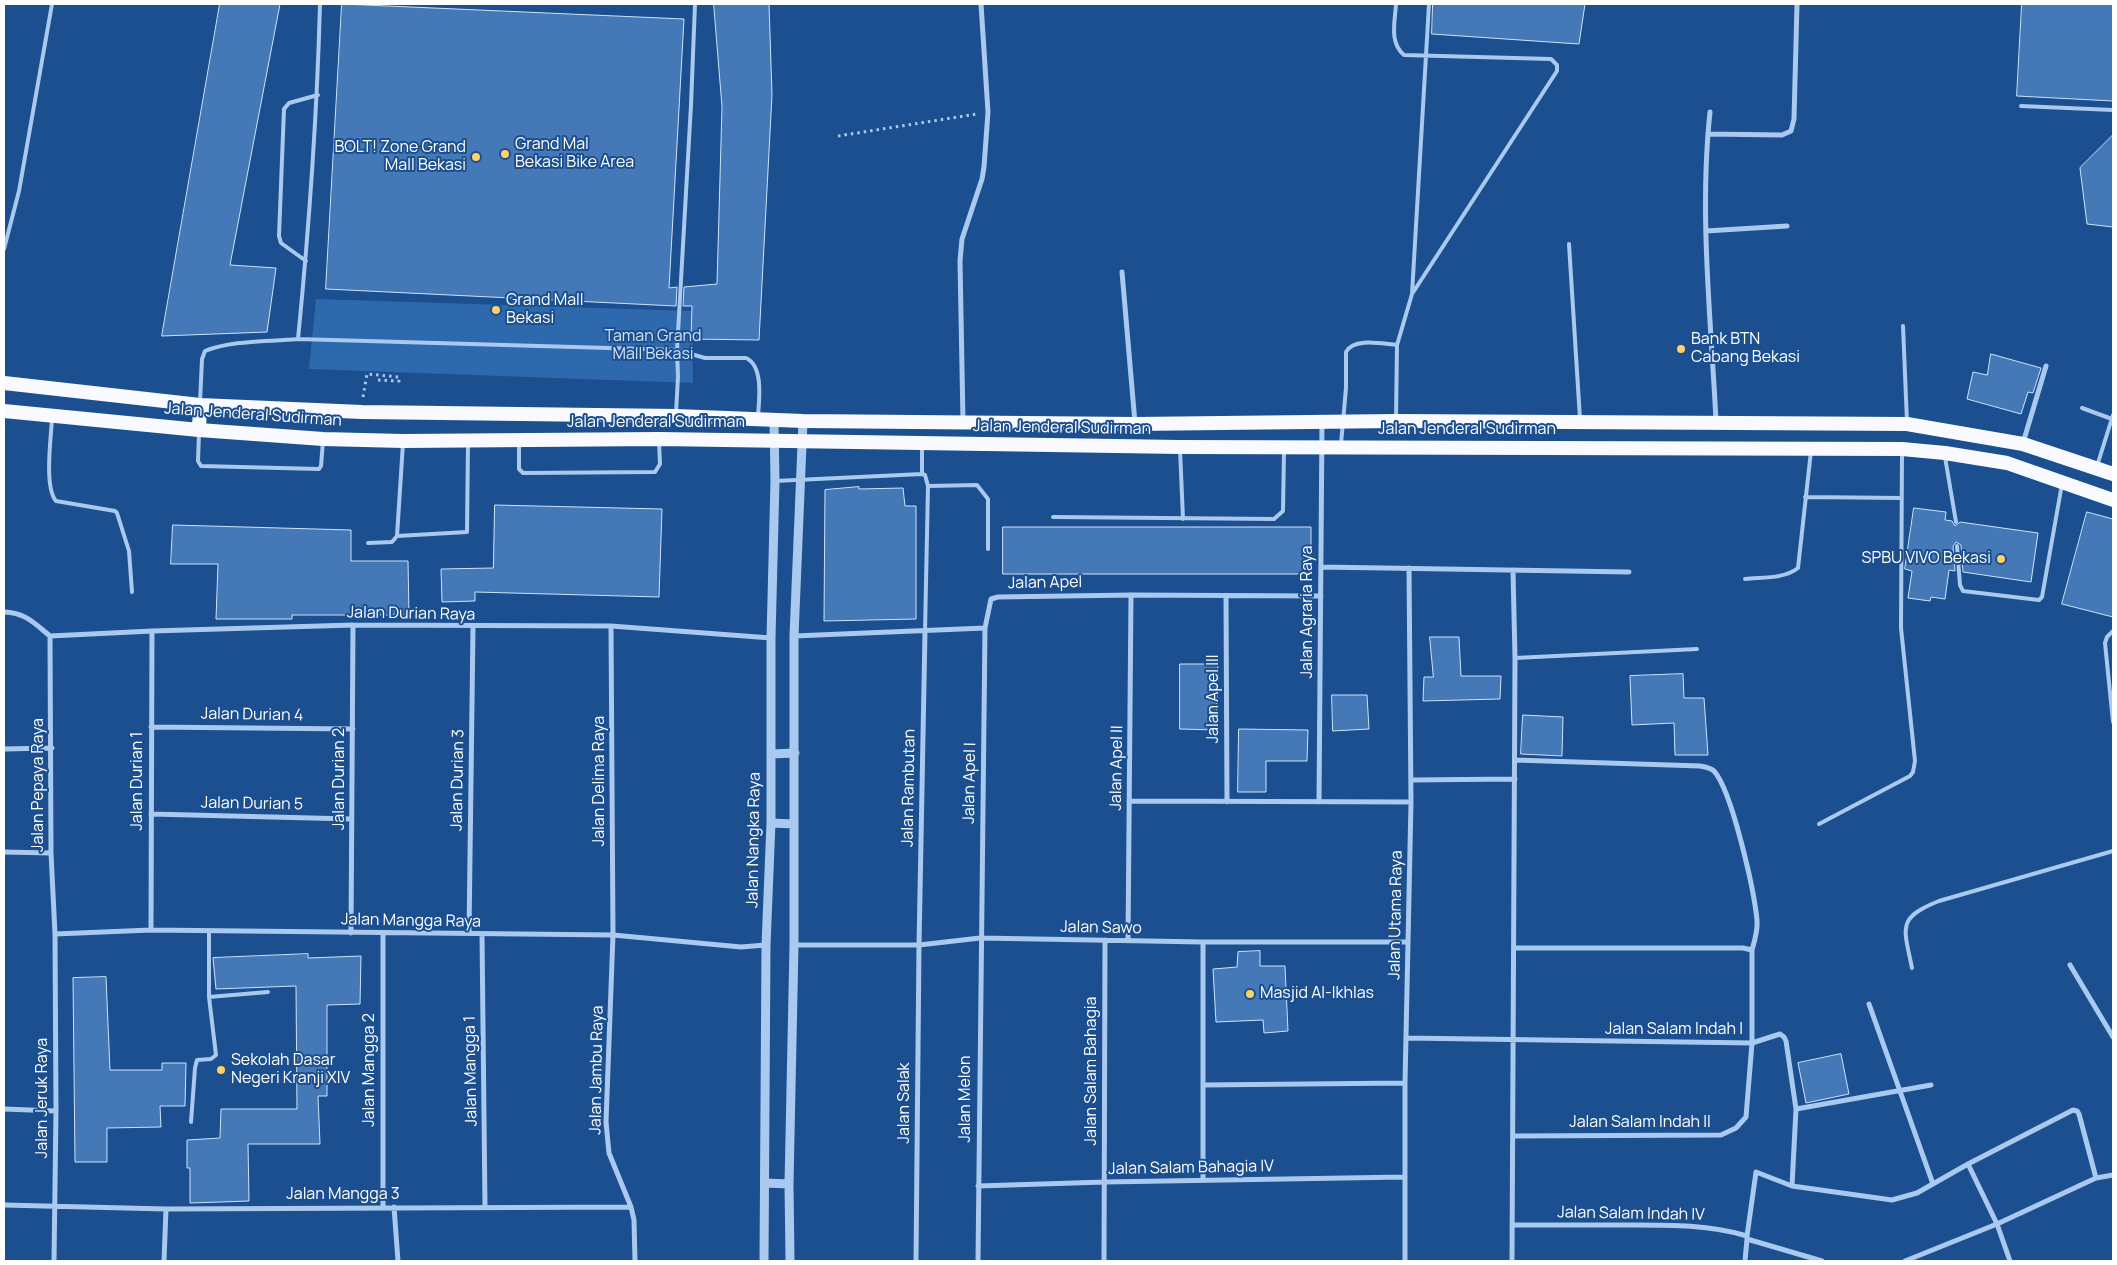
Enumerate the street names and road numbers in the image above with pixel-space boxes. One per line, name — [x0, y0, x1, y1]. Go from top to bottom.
street label: Jalan Jenderal Sudirman — [164, 399, 342, 431]
street label: Jalan Jenderal Sudirman — [567, 413, 745, 433]
street label: Jalan Jenderal Sudirman — [973, 417, 1151, 439]
street label: Jalan Jenderal Sudirman — [1378, 420, 1556, 440]
street label: Jalan Agraria Raya — [1298, 546, 1318, 678]
street label: Jalan Apel — [1008, 573, 1082, 593]
street label: Jalan Durian Raya — [347, 603, 475, 625]
street label: Jalan Apel III — [1204, 655, 1224, 743]
street label: Jalan Durian 4 — [201, 705, 303, 725]
street label: Jalan Delima Raya — [590, 716, 610, 846]
street label: Jalan Pepaya Raya — [29, 718, 49, 852]
street label: Jalan Apel II — [1107, 725, 1127, 811]
street label: Jalan Durian 2 — [330, 728, 350, 830]
street label: Jalan Durian 3 — [448, 729, 468, 831]
street label: Jalan Rambutan — [898, 729, 920, 847]
street label: Jalan Durian 1 — [128, 731, 148, 831]
street label: Jalan Apel I — [960, 742, 980, 824]
street label: Jalan Nangka Raya — [743, 772, 765, 908]
street label: Jalan Durian 5 — [201, 794, 303, 814]
street label: Jalan Utama Raya — [1385, 850, 1407, 980]
street label: Jalan Mangga Raya — [341, 910, 481, 932]
street label: Jalan Sawo — [1060, 918, 1142, 938]
street label: Jalan Salam Bahagia — [1082, 997, 1102, 1145]
street label: Jalan Jambu Raya — [586, 1005, 608, 1135]
street label: Jalan Mangga 2 — [360, 1013, 380, 1127]
street label: Jalan Mangga 1 — [460, 1015, 482, 1127]
street label: Jalan Salam Indah I — [1605, 1020, 1743, 1040]
street label: Jalan Jeruk Raya — [33, 1038, 53, 1158]
street label: Jalan Melon — [956, 1055, 976, 1143]
street label: Jalan Salak — [895, 1063, 915, 1143]
street label: Jalan Salam Indah II — [1569, 1113, 1711, 1133]
street label: Jalan Salam Bahagia IV — [1108, 1157, 1274, 1179]
street label: Jalan Mangga 3 — [286, 1185, 400, 1205]
street label: Jalan Salam Indah IV — [1557, 1203, 1705, 1225]

